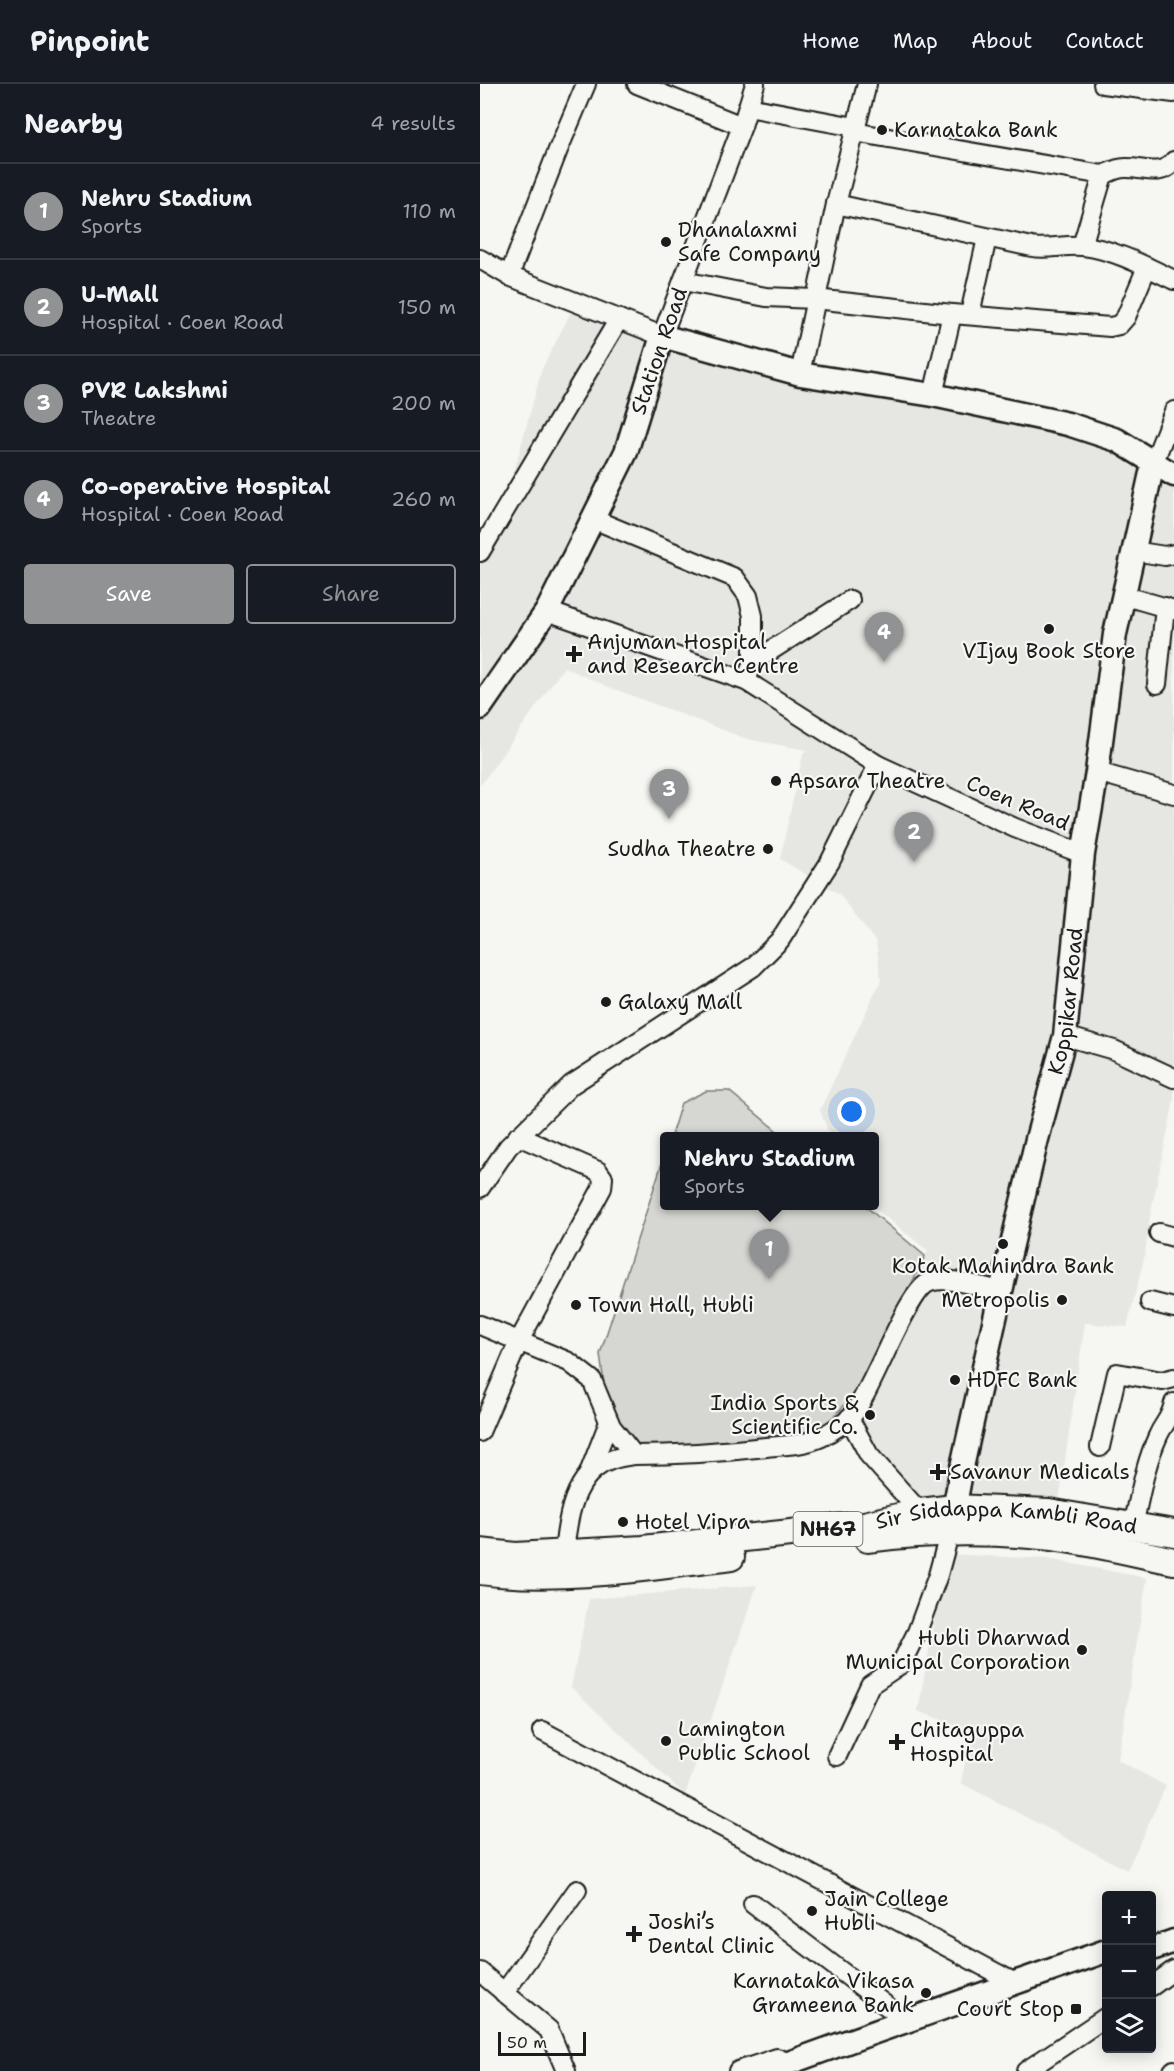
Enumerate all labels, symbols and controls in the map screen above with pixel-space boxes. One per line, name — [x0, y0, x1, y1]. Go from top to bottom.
text: Pinpoint — [30, 22, 149, 60]
text: Home — [802, 27, 860, 55]
text: Map — [893, 27, 938, 55]
text: About — [971, 27, 1032, 55]
text: Contact — [1065, 27, 1144, 55]
text: Nearby — [24, 106, 123, 141]
text: 4 results — [370, 110, 456, 136]
place label: Karnataka Bank — [894, 116, 1058, 144]
marker: Karnataka Bank — [875, 123, 889, 137]
text: Nehru Stadium — [81, 184, 252, 213]
text: 1 — [39, 198, 48, 224]
text: 110 m — [402, 198, 456, 224]
text: Sports — [81, 213, 142, 239]
place label: Dhanalaxmi Safe Company — [678, 216, 821, 268]
marker: Dhanalaxmi Safe Company — [659, 235, 673, 249]
text: U-Mall — [81, 280, 159, 309]
street label: Station Road — [624, 284, 694, 418]
text: 2 — [37, 294, 51, 320]
text: 150 m — [398, 294, 456, 320]
text: Hospital · Coen Road — [81, 309, 284, 335]
text: PVR Lakshmi — [81, 376, 228, 405]
text: 3 — [37, 390, 51, 416]
text: 200 m — [391, 390, 456, 416]
text: Theatre — [81, 405, 156, 431]
text: Co-operative Hospital — [81, 472, 331, 501]
text: 4 — [37, 486, 51, 512]
text: 260 m — [391, 486, 456, 512]
text: Hospital · Coen Road — [81, 501, 284, 527]
button: Save — [24, 564, 234, 624]
button: Share — [246, 564, 456, 624]
pin: 4 — [864, 612, 904, 662]
marker: VIjay Book Store — [1042, 622, 1056, 636]
place label: Anjuman Hospital and Research Centre — [587, 628, 799, 680]
place label: VIjay Book Store — [962, 637, 1136, 665]
marker: Anjuman Hospital and Research Centre — [565, 645, 583, 663]
place label: Apsara Theatre — [788, 767, 945, 795]
street label: Coen Road — [962, 769, 1074, 837]
pin: 3 — [650, 770, 688, 819]
marker: Apsara Theatre — [769, 774, 783, 788]
pin: 2 — [894, 812, 934, 862]
place label: Sudha Theatre — [608, 835, 756, 863]
marker: Sudha Theatre — [761, 842, 775, 856]
street label: Koppikar Road — [1041, 926, 1090, 1078]
place label: Galaxy Mall — [618, 988, 743, 1016]
marker: Galaxy Mall — [599, 995, 613, 1009]
your location — [837, 1097, 866, 1126]
popup — [660, 1132, 879, 1210]
text: Nehru Stadium — [684, 1144, 855, 1173]
text: Sports — [684, 1173, 745, 1199]
pin: 1 — [750, 1230, 788, 1279]
marker: Kotak Mahindra Bank — [996, 1237, 1010, 1251]
place label: Kotak Mahindra Bank — [892, 1252, 1114, 1280]
place label: Metropolis — [941, 1286, 1050, 1314]
place label: Town Hall, Hubli — [588, 1291, 754, 1319]
marker: Metropolis — [1055, 1293, 1069, 1307]
marker: Town Hall, Hubli — [569, 1298, 583, 1312]
place label: HDFC Bank — [967, 1366, 1078, 1394]
marker: HDFC Bank — [948, 1373, 962, 1387]
place label: India Sports & Scientific Co. — [711, 1389, 859, 1441]
marker: India Sports & Scientific Co. — [863, 1408, 877, 1422]
place label: Savanur Medicals — [950, 1458, 1130, 1486]
marker: Savanur Medicals — [931, 1465, 945, 1479]
street label: Sir Siddappa Kambli Road — [873, 1494, 1139, 1541]
place label: Hotel Vipra — [635, 1508, 750, 1536]
road number: NH67 — [794, 1512, 862, 1546]
marker: Hotel Vipra — [616, 1515, 630, 1529]
place label: Hubli Dharwad Municipal Corporation — [846, 1624, 1070, 1676]
marker: Hubli Dharwad Municipal Corporation — [1075, 1643, 1089, 1657]
place label: Lamington Public School — [678, 1715, 811, 1767]
place label: Chitaguppa Hospital — [910, 1716, 1024, 1768]
marker: Chitaguppa Hospital — [888, 1733, 906, 1751]
marker: Lamington Public School — [659, 1734, 673, 1748]
place label: Jain College Hubli — [824, 1885, 949, 1937]
map controls — [1102, 1891, 1156, 2053]
button: + — [1102, 1891, 1156, 1945]
marker: Jain College Hubli — [805, 1904, 819, 1918]
place label: Joshi’s Dental Clinic — [648, 1908, 775, 1960]
marker: Joshi’s Dental Clinic — [625, 1925, 643, 1943]
button: − — [1102, 1945, 1156, 1999]
place label: Karnataka Vikasa Grameena Bank — [733, 1967, 914, 2019]
marker: Karnataka Vikasa Grameena Bank — [919, 1986, 933, 2000]
place label: Court Stop — [957, 1995, 1064, 2023]
button: layers — [1102, 1999, 1156, 2053]
marker: Court Stop — [1069, 2002, 1083, 2016]
scale bar — [498, 2029, 586, 2056]
text: 50 m — [507, 2032, 547, 2053]

